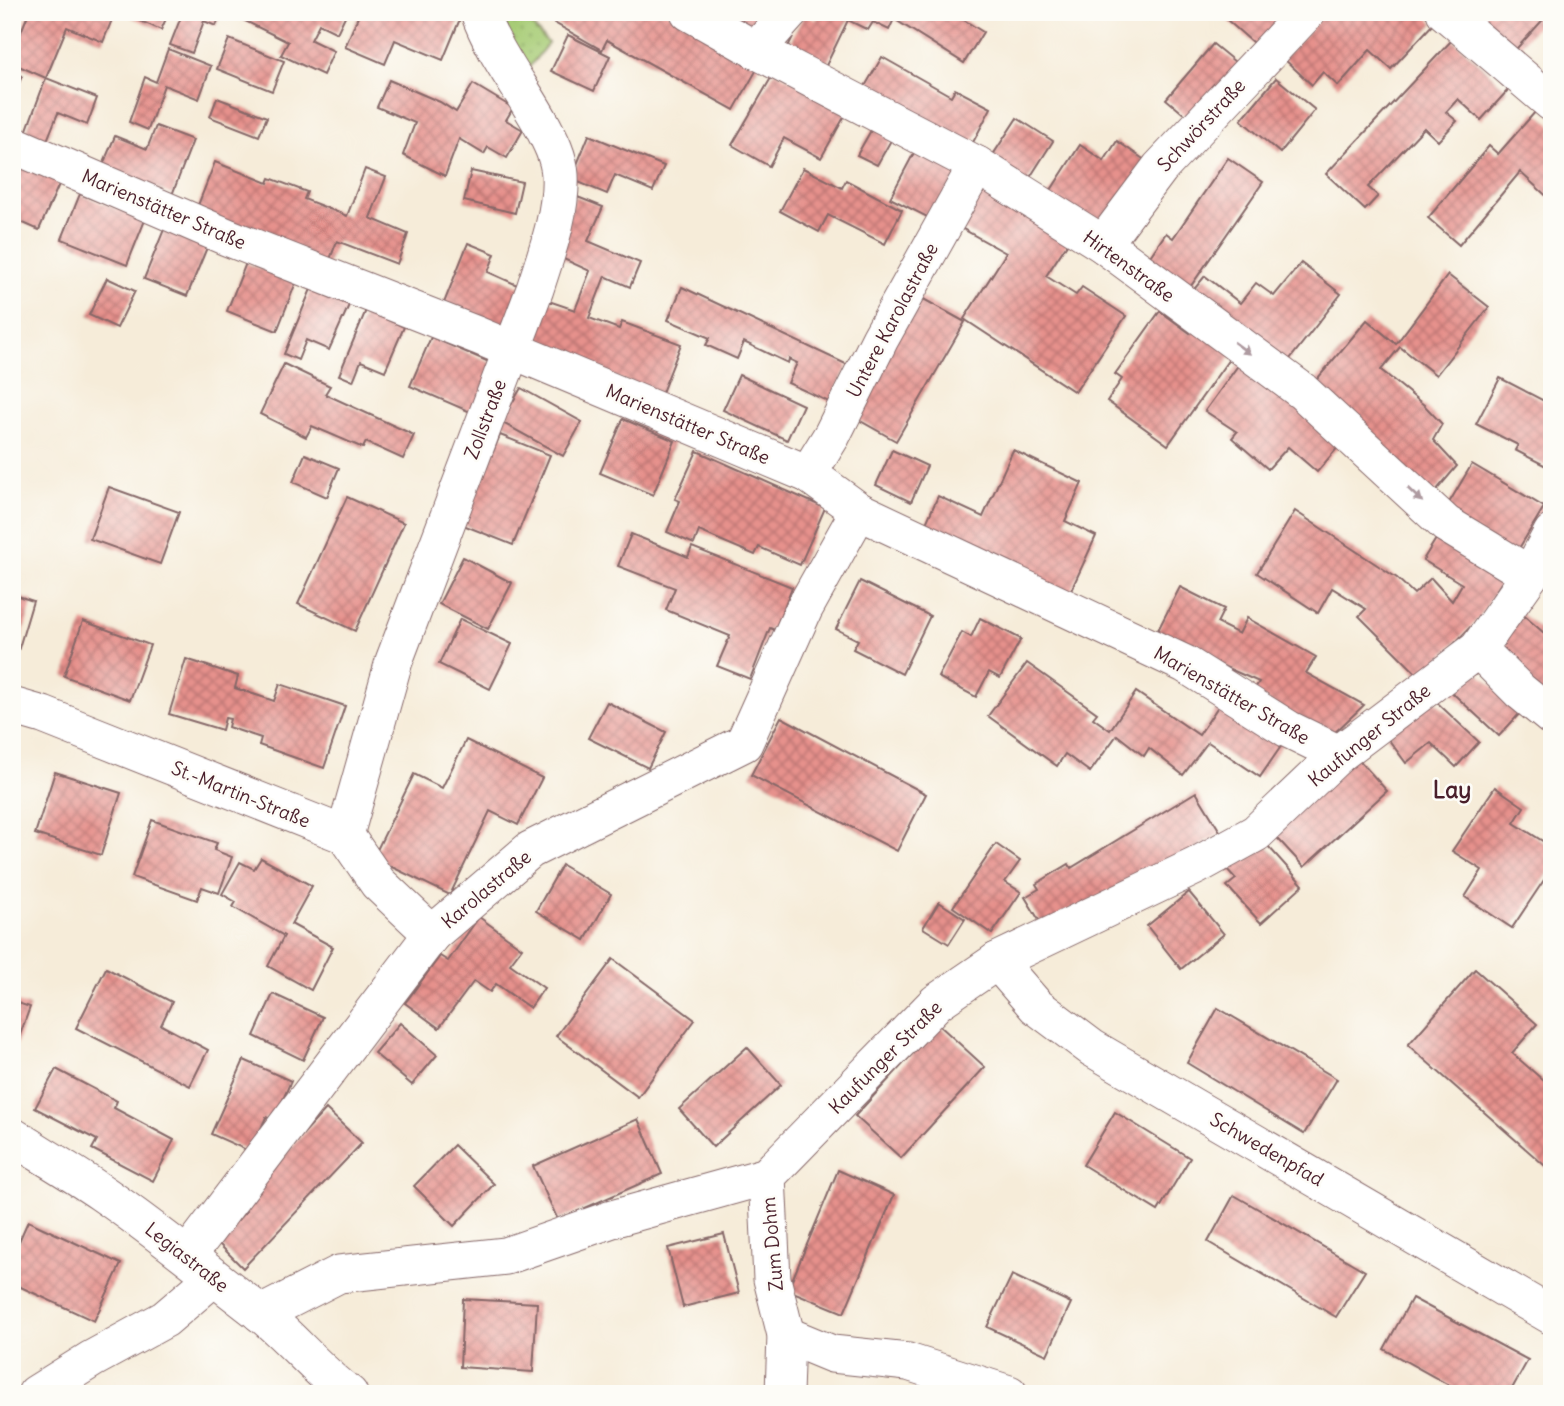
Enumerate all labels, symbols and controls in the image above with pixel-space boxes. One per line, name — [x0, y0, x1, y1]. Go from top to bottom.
street label: Schwörstraße — [1152, 74, 1250, 176]
street label: Marienstätter Straße — [78, 164, 250, 254]
street label: Hirtenstraße — [1079, 225, 1179, 307]
street label: Untere Karolastraße — [841, 238, 943, 402]
one-way arrow — [1233, 341, 1251, 355]
street label: Zollstraße — [459, 376, 511, 462]
street label: Marienstätter Straße — [602, 379, 774, 469]
one-way arrow — [1406, 487, 1423, 503]
street label: Marienstätter Straße — [1150, 641, 1314, 749]
street label: Kaufunger Straße — [1303, 678, 1435, 792]
street label: St.-Martin-Straße — [168, 755, 314, 833]
district label: Lay — [1433, 775, 1471, 804]
street label: Karolastraße — [436, 845, 536, 933]
street label: Kaufunger Straße — [823, 995, 947, 1119]
street label: Schwedenpfad — [1206, 1107, 1328, 1191]
street label: Zum Dohm — [756, 1196, 788, 1292]
street label: Legiastraße — [140, 1217, 234, 1297]

